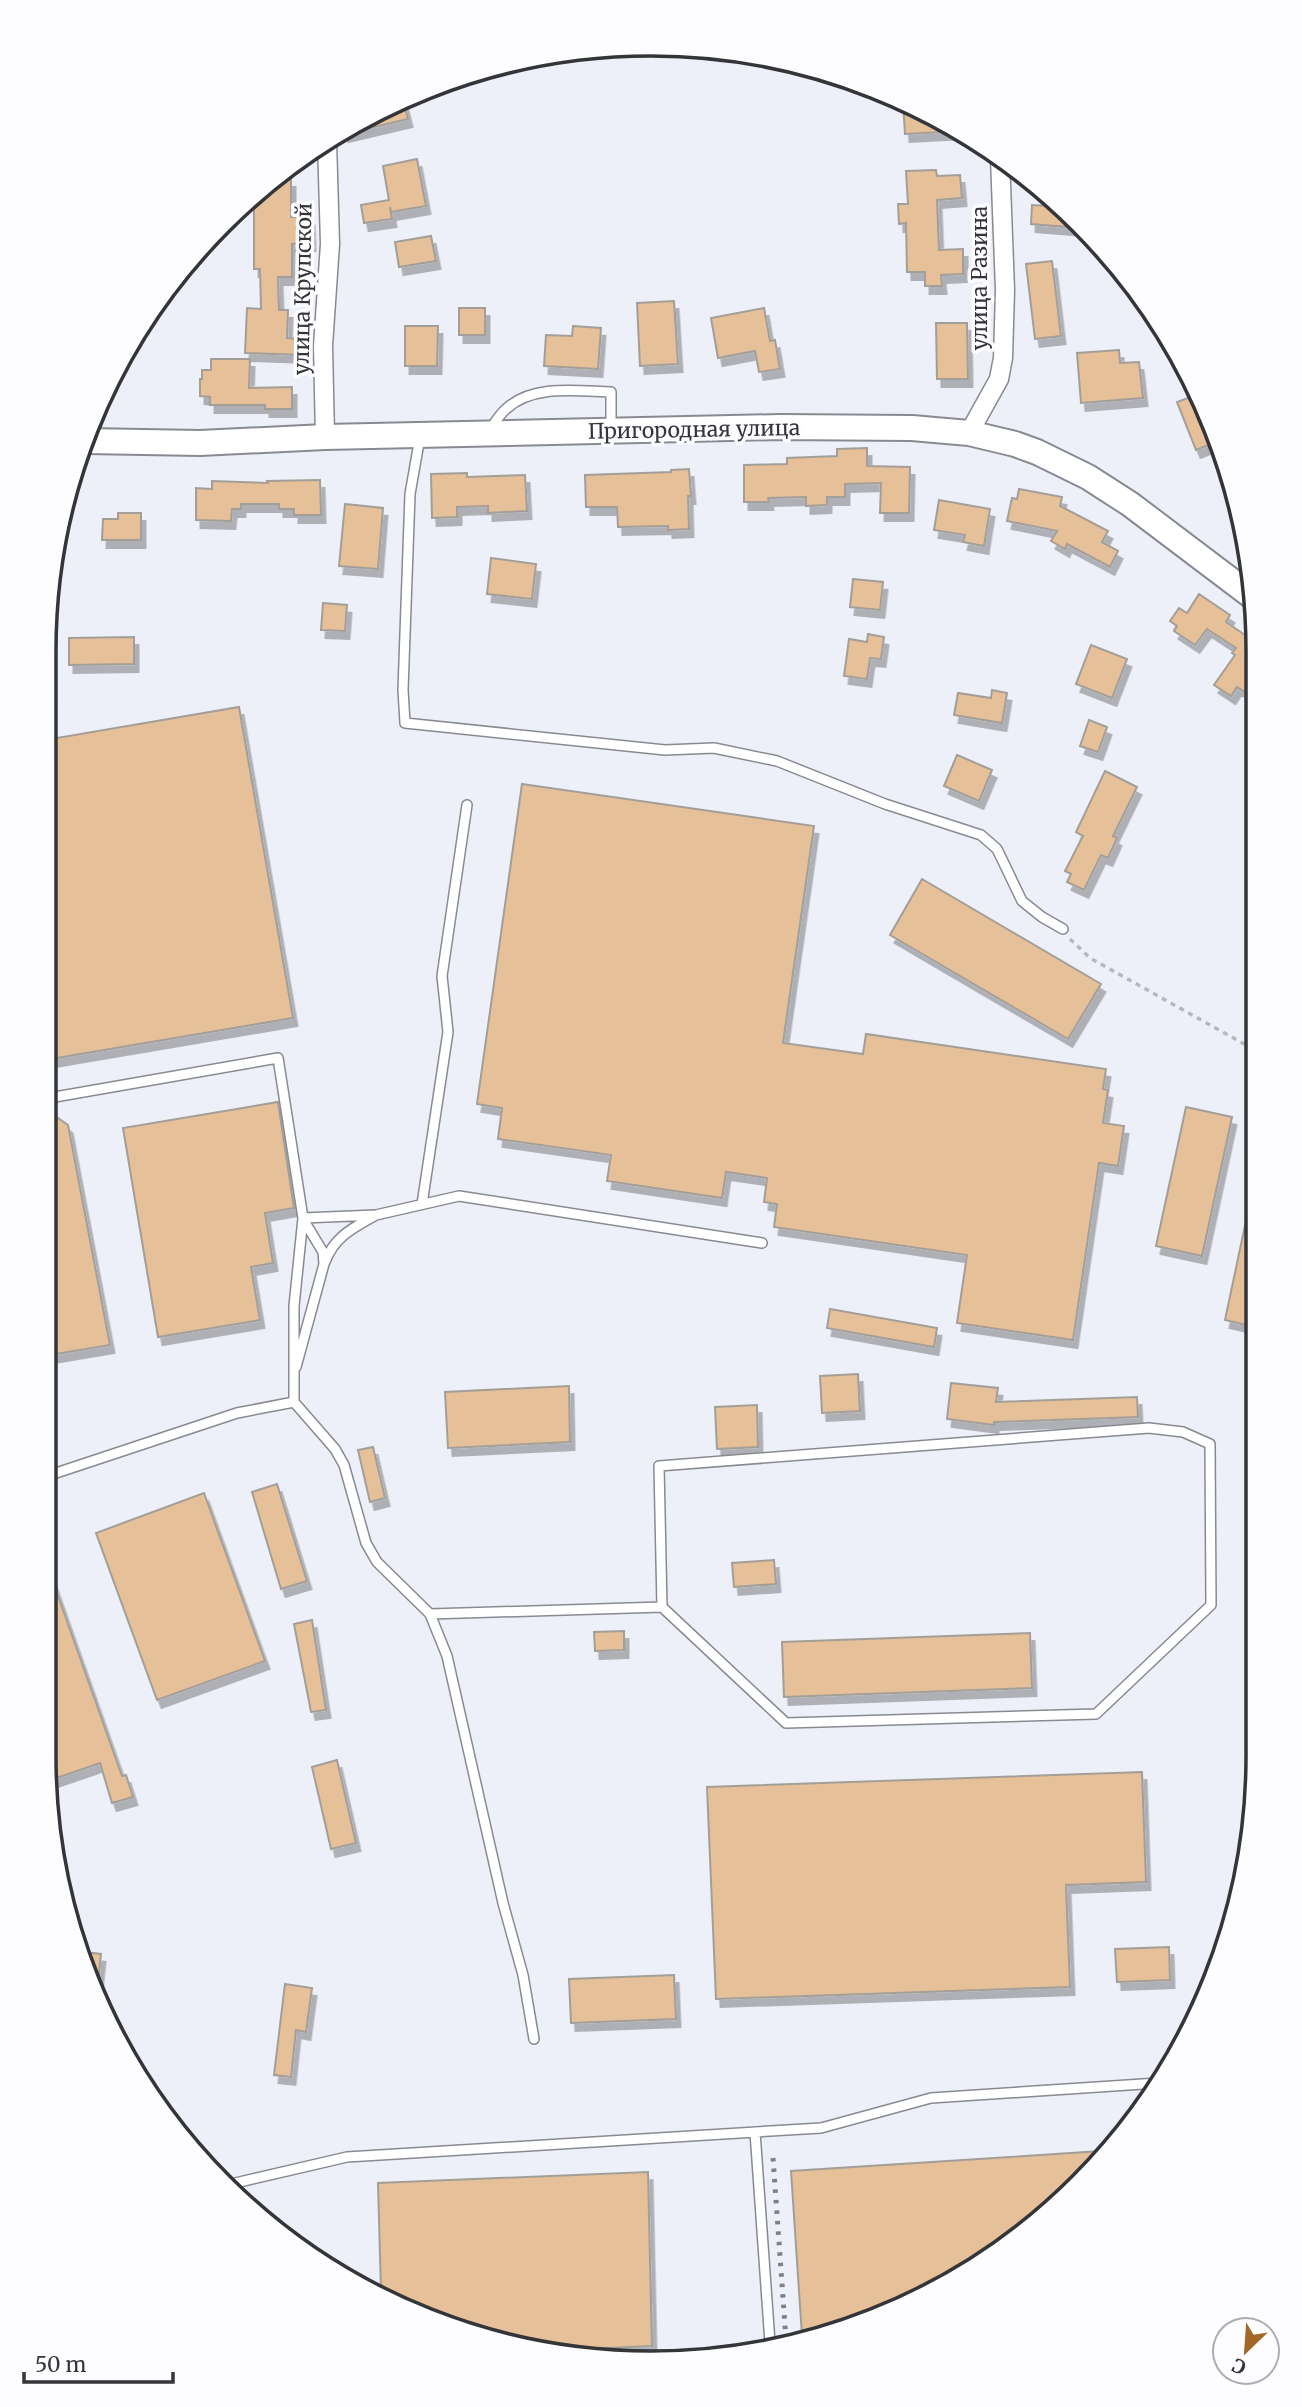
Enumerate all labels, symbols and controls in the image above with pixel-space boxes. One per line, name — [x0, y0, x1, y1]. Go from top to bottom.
street label: улица Крупской — [287, 203, 318, 375]
street label: улица Разина — [966, 206, 993, 350]
street label: Пригородная улица — [588, 414, 800, 445]
north arrow — [1211, 2316, 1281, 2386]
scale bar — [24, 2340, 173, 2384]
text: 50 m — [35, 2351, 86, 2378]
text: С — [1228, 2353, 1250, 2380]

